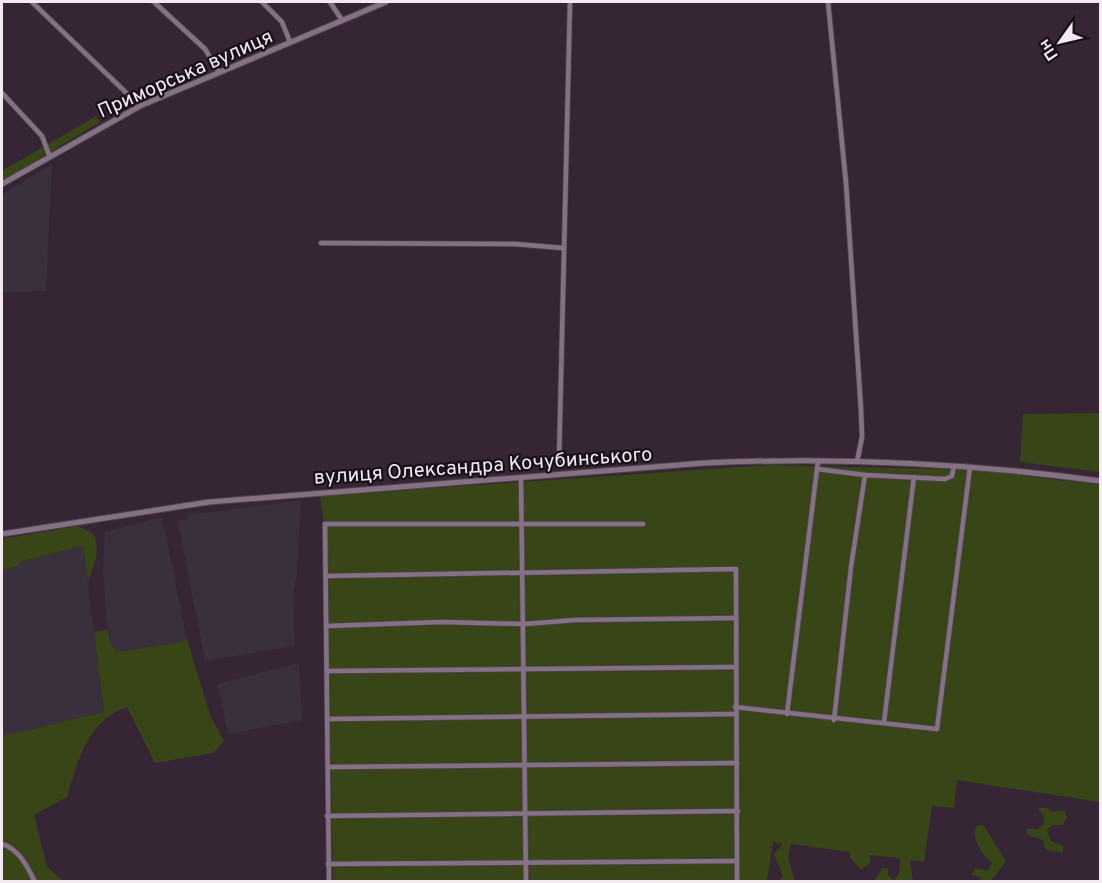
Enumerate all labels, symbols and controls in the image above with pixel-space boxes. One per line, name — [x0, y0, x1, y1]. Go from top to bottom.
north arrow — [1030, 12, 1090, 72]
street label: Приморська вулиця — [94, 24, 278, 125]
text: Пн — [1035, 35, 1064, 64]
street label: вулиця Олександра Кочубинського — [313, 442, 653, 492]

